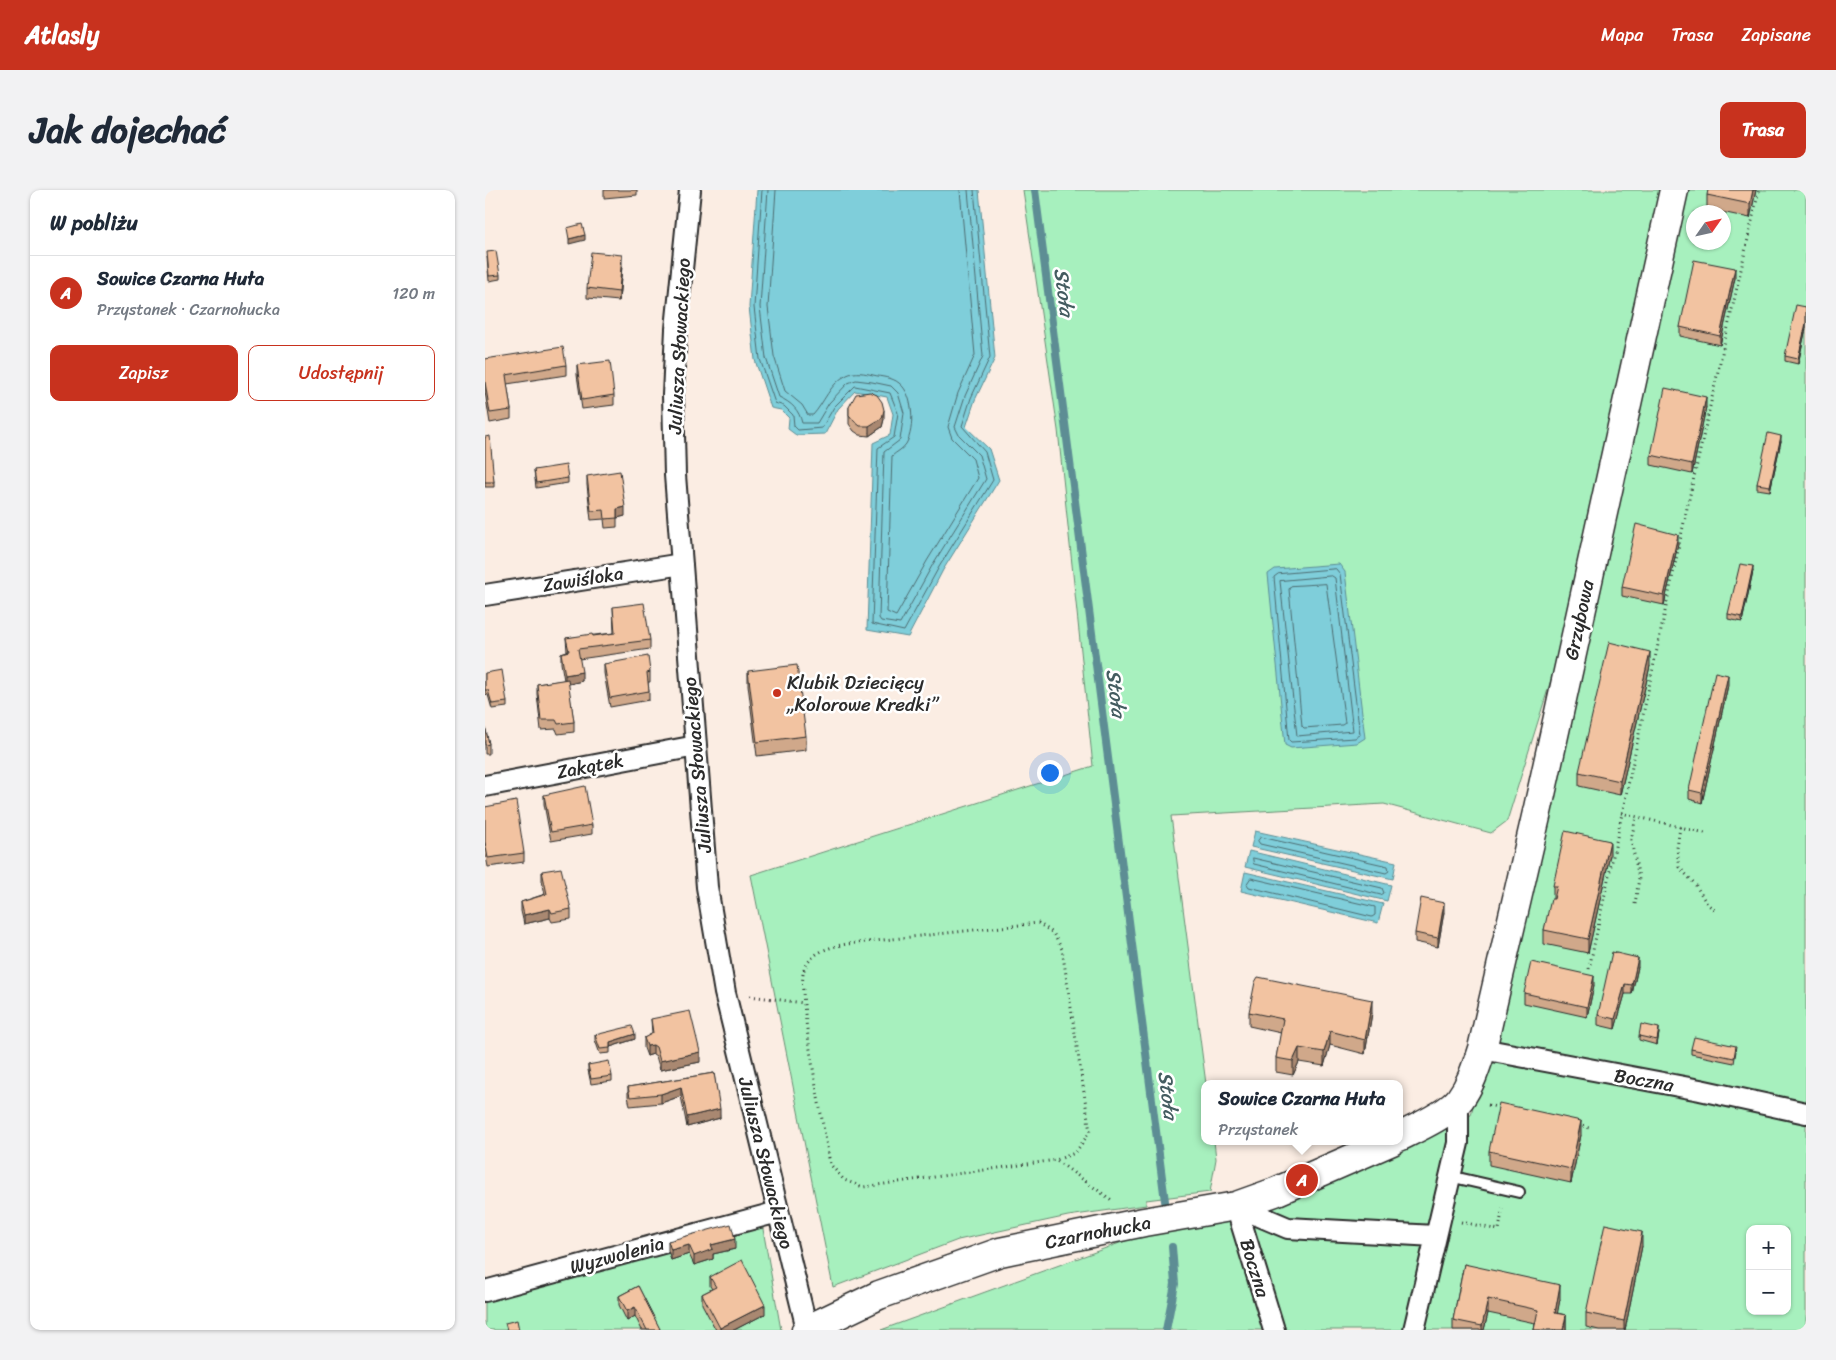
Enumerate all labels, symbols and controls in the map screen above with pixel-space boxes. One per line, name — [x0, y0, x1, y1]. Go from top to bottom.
text: Atlasly — [25, 14, 99, 56]
text: Mapa — [1601, 19, 1643, 51]
text: Trasa — [1671, 19, 1713, 51]
text: Zapisane — [1741, 19, 1811, 51]
text: Jak dojechać — [30, 99, 226, 161]
button: Trasa — [1720, 102, 1806, 158]
text: W pobliżu — [50, 204, 138, 242]
north arrow — [1686, 205, 1731, 250]
street label: Juliusza Słowackiego — [658, 257, 700, 436]
text: Sowice Czarna Huta — [97, 262, 264, 295]
water label: Stoła — [1044, 266, 1085, 321]
text: A — [61, 279, 71, 308]
text: 120 m — [392, 279, 435, 308]
text: Przystanek · Czarnohucka — [97, 295, 280, 324]
button: Zapisz — [50, 345, 238, 401]
button: Udostępnij — [248, 345, 435, 401]
street label: Zawiśloka — [540, 556, 626, 602]
street label: Grzybowa — [1554, 576, 1604, 663]
place label: Klubik Dziecięcy „Kolorowe Kredki” — [786, 666, 940, 721]
water label: Stoła — [1096, 667, 1137, 722]
street label: Juliusza Słowackiego — [673, 676, 721, 855]
marker: Klubik Dziecięcy „Kolorowe Kredki” — [771, 687, 783, 699]
street label: Zakątek — [554, 743, 626, 789]
your location — [1037, 760, 1063, 786]
street label: Boczna — [1612, 1059, 1677, 1102]
water label: Stoła — [1148, 1069, 1189, 1124]
street label: Juliusza Słowackiego — [728, 1073, 803, 1252]
popup — [1201, 1080, 1403, 1145]
text: Sowice Czarna Huta — [1218, 1082, 1386, 1115]
text: Przystanek — [1218, 1115, 1298, 1144]
pin: A — [1286, 1161, 1318, 1199]
street label: Czarnohucka — [1042, 1205, 1154, 1258]
map controls — [1746, 1225, 1791, 1315]
button: + — [1746, 1225, 1791, 1270]
street label: Wyzwolenia — [566, 1226, 668, 1283]
street label: Boczna — [1230, 1234, 1280, 1302]
button: − — [1746, 1270, 1791, 1315]

